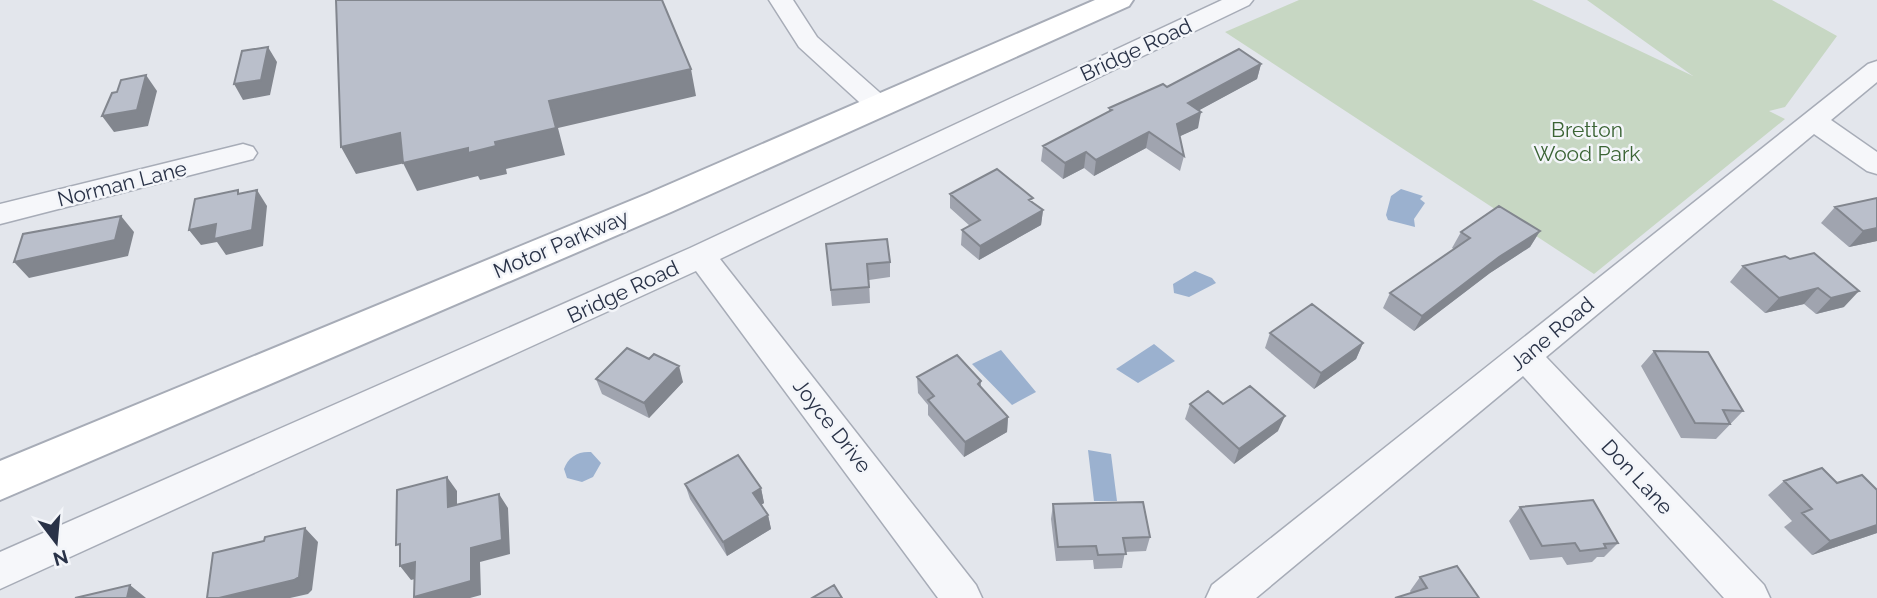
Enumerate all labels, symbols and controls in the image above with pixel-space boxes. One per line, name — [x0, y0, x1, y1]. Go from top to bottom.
street label: Bridge Road — [1076, 13, 1195, 86]
park label: Bretton Wood Park — [1534, 117, 1640, 166]
street label: Norman Lane — [55, 155, 189, 212]
street label: Motor Parkway — [489, 204, 632, 283]
street label: Bridge Road — [563, 255, 682, 328]
street label: Jane Road — [1505, 291, 1599, 376]
street label: Joyce Drive — [788, 374, 877, 478]
street label: Don Lane — [1596, 434, 1678, 519]
north arrow — [21, 507, 91, 577]
text: N — [51, 546, 71, 571]

